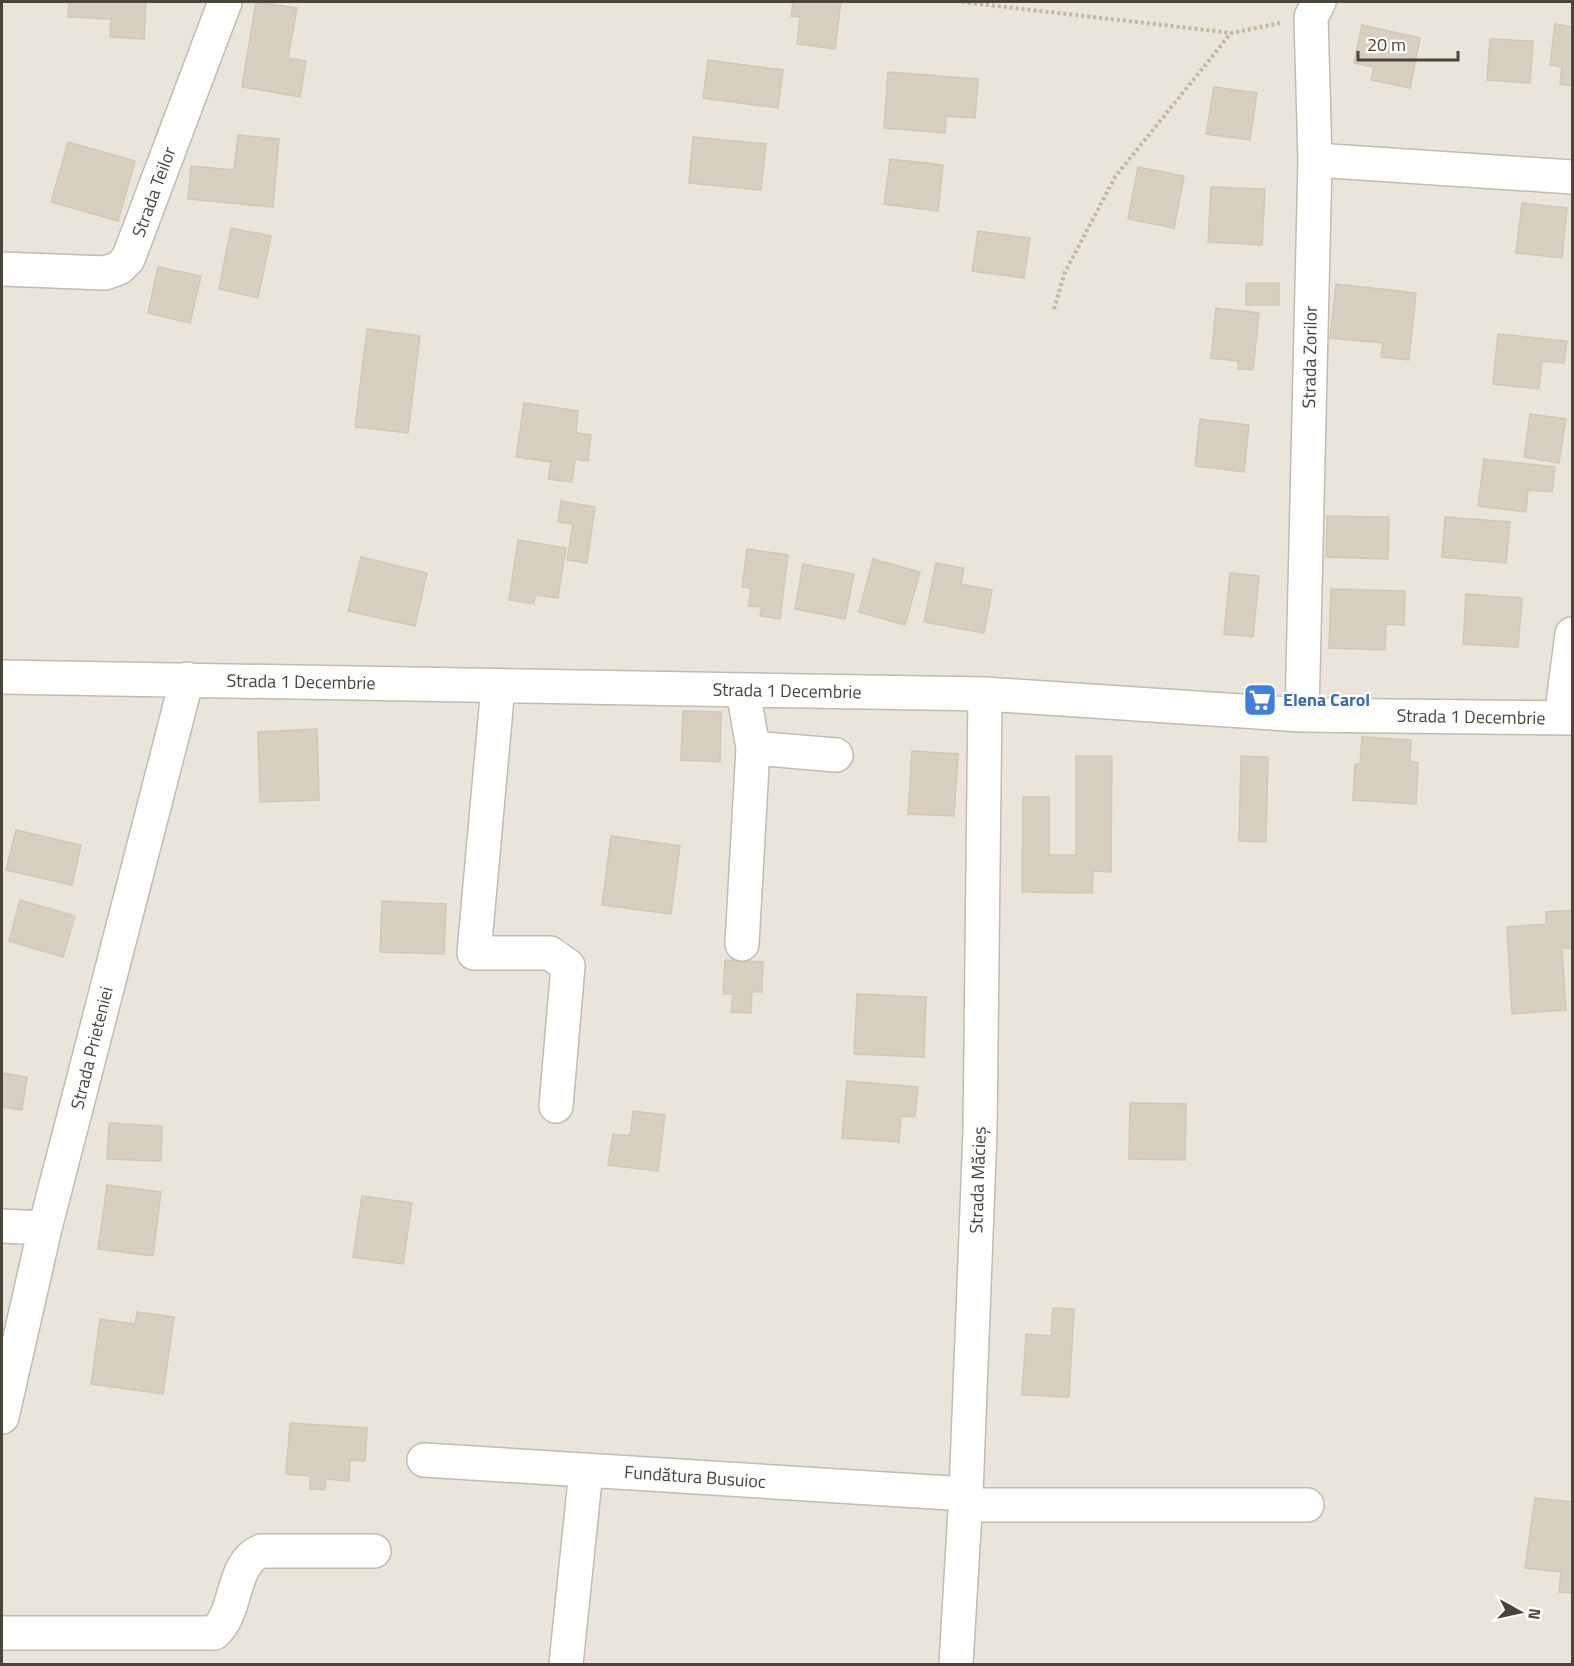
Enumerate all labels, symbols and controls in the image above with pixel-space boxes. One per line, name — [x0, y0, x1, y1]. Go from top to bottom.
scale bar — [1358, 24, 1458, 62]
text: 20 m — [1367, 31, 1406, 58]
street label: Strada Teilor — [125, 143, 182, 241]
street label: Strada Zorilor — [1295, 305, 1324, 409]
street label: Strada 1 Decembrie — [226, 667, 376, 696]
street label: Strada 1 Decembrie — [712, 676, 862, 705]
supermarket icon: Elena Carol — [1242, 682, 1278, 718]
place label: Elena Carol — [1283, 686, 1370, 713]
street label: Strada 1 Decembrie — [1396, 702, 1546, 731]
street label: Strada Prieteniei — [63, 984, 120, 1112]
street label: Strada Măcieș — [962, 1126, 993, 1234]
street label: Fundătura Busuioc — [623, 1458, 767, 1495]
north arrow — [1490, 1582, 1550, 1642]
text: N — [1522, 1607, 1548, 1621]

